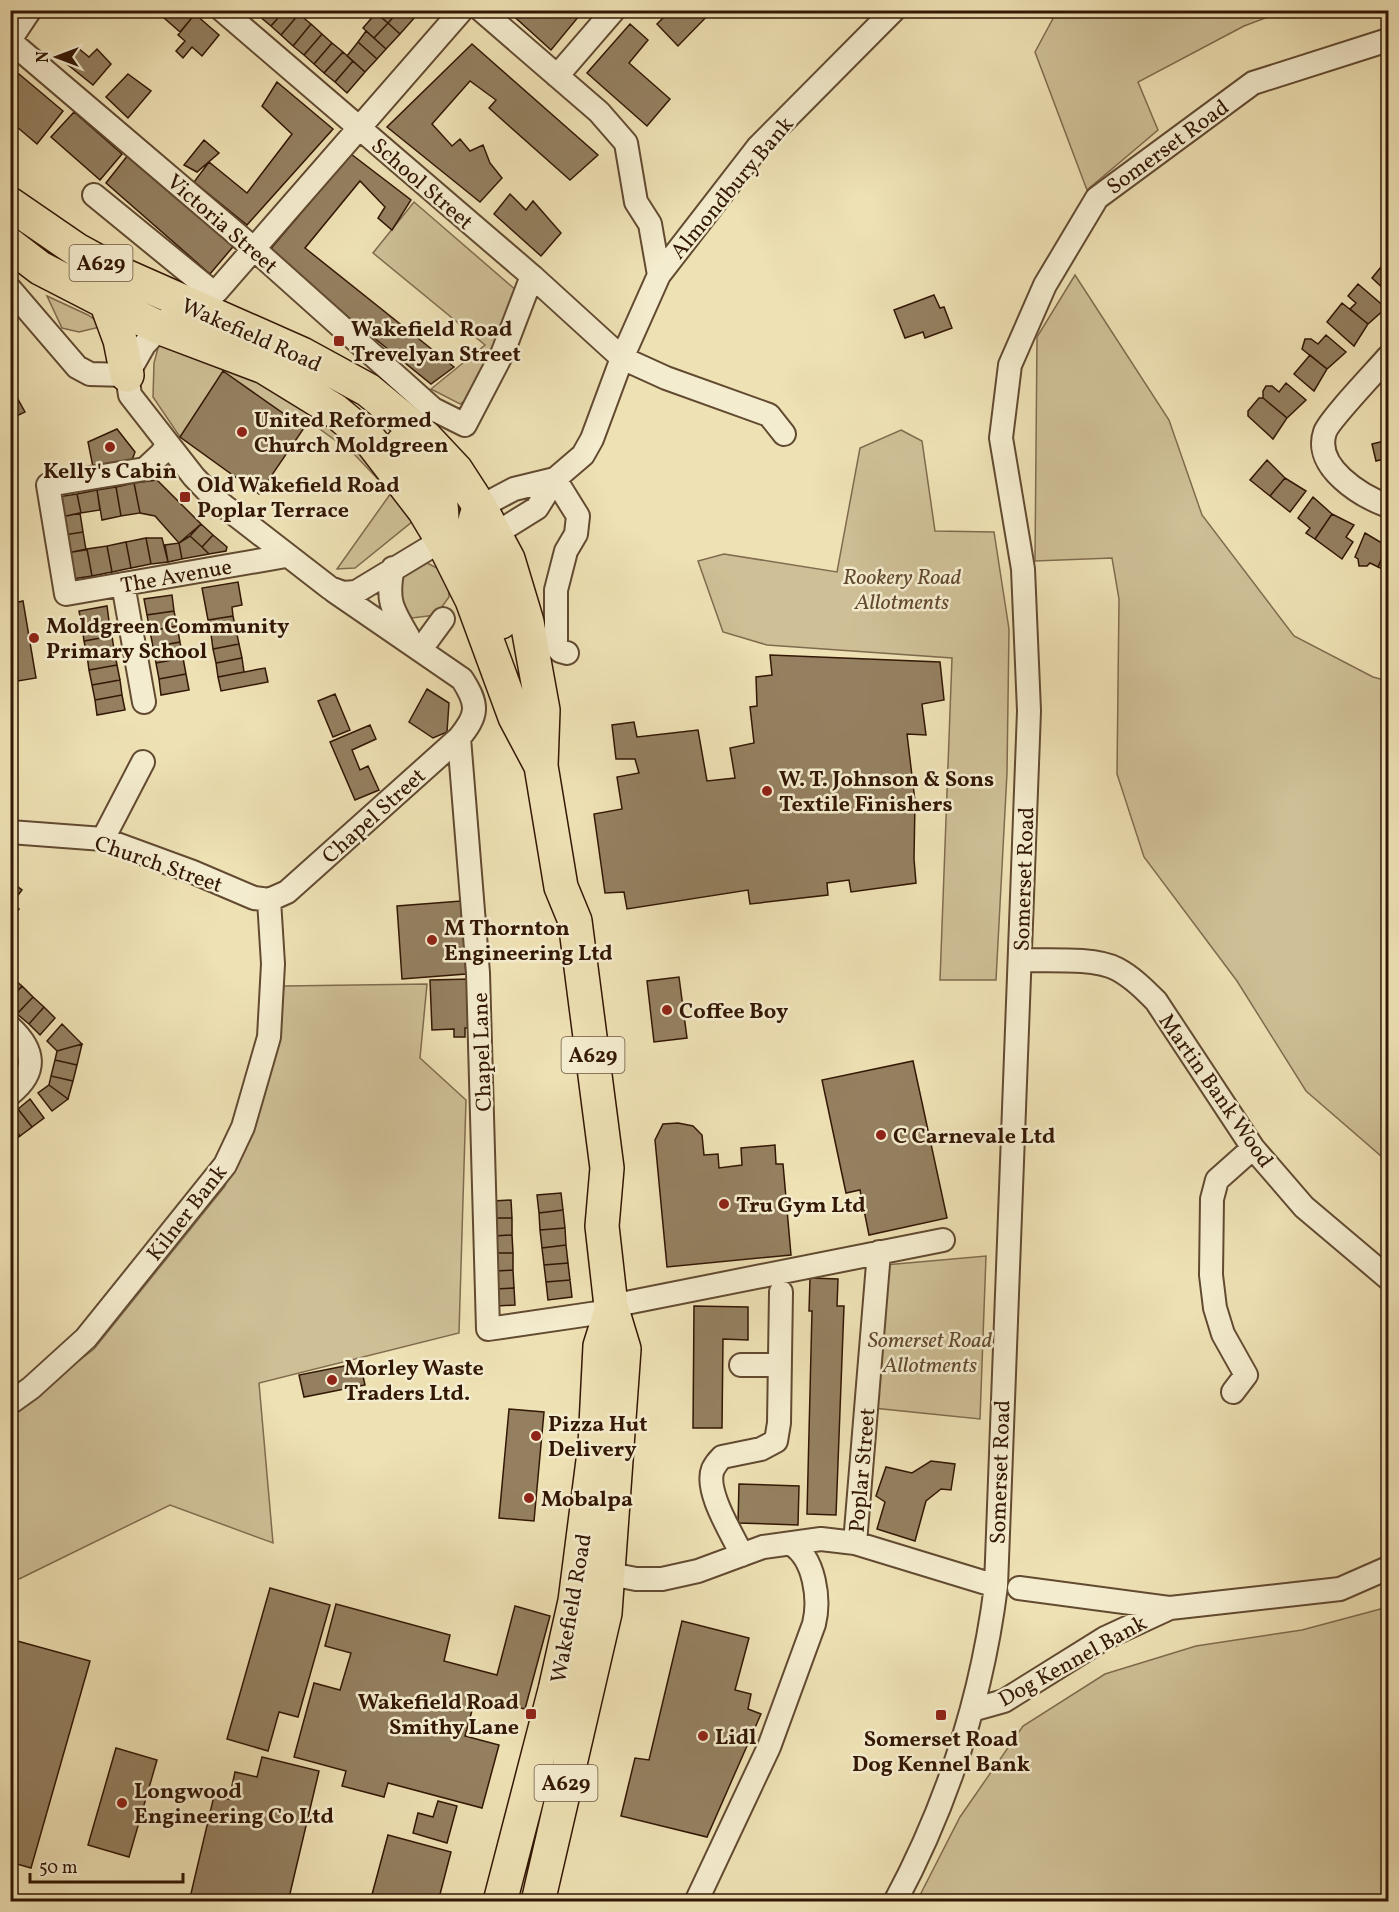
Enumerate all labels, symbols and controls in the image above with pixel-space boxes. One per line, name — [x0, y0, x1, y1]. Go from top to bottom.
north arrow — [27, 27, 87, 87]
text: N — [33, 51, 55, 63]
street label: Somerset Road — [1101, 93, 1236, 203]
street label: Almondbury Bank — [664, 111, 802, 267]
street label: School Street — [364, 132, 479, 238]
street label: Victoria Street — [159, 168, 284, 282]
road number: A629 — [70, 245, 132, 281]
street label: Wakefield Road — [176, 291, 326, 381]
place label: Wakefield Road Trevelyan Street — [351, 315, 521, 371]
marker: Wakefield Road Trevelyan Street — [332, 334, 346, 348]
place label: United Reformed Church Moldgreen — [254, 406, 449, 462]
marker: United Reformed Church Moldgreen — [235, 425, 249, 439]
marker: Kelly's Cabin — [103, 440, 117, 454]
place label: Kelly's Cabin — [43, 457, 177, 488]
place label: Old Wakefield Road Poplar Terrace — [197, 471, 400, 527]
marker: Old Wakefield Road Poplar Terrace — [178, 490, 192, 504]
street label: The Avenue — [118, 552, 234, 602]
park label: Rookery Road Allotments — [843, 563, 962, 619]
place label: Moldgreen Community Primary School — [46, 612, 290, 668]
marker: Moldgreen Community Primary School — [27, 631, 41, 645]
street label: Chapel Street — [316, 762, 434, 872]
place label: W. T. Johnson & Sons Textile Finishers — [779, 765, 994, 821]
marker: W. T. Johnson & Sons Textile Finishers — [760, 784, 774, 798]
street label: Somerset Road — [1007, 806, 1044, 952]
street label: Church Street — [90, 829, 227, 902]
place label: M Thornton Engineering Ltd — [444, 914, 613, 970]
marker: M Thornton Engineering Ltd — [425, 933, 439, 947]
street label: Chapel Lane — [466, 992, 501, 1112]
place label: Coffee Boy — [679, 997, 789, 1028]
marker: Coffee Boy — [660, 1003, 674, 1017]
street label: Martin Bank Wood — [1150, 1008, 1280, 1175]
road number: A629 — [562, 1037, 624, 1073]
place label: C Carnevale Ltd — [893, 1122, 1055, 1153]
marker: C Carnevale Ltd — [874, 1128, 888, 1142]
street label: Kilner Bank — [140, 1159, 236, 1268]
place label: Tru Gym Ltd — [736, 1191, 866, 1222]
marker: Tru Gym Ltd — [717, 1197, 731, 1211]
park label: Somerset Road Allotments — [868, 1326, 993, 1382]
place label: Morley Waste Traders Ltd. — [344, 1354, 484, 1410]
marker: Morley Waste Traders Ltd. — [325, 1373, 339, 1387]
street label: Somerset Road — [983, 1399, 1020, 1545]
street label: Poplar Street — [843, 1406, 884, 1534]
place label: Pizza Hut Delivery — [548, 1410, 648, 1466]
marker: Pizza Hut Delivery — [529, 1429, 543, 1443]
place label: Mobalpa — [541, 1485, 633, 1516]
marker: Mobalpa — [522, 1491, 536, 1505]
street label: Wakefield Road — [544, 1531, 601, 1685]
street label: Dog Kennel Bank — [993, 1609, 1153, 1716]
place label: Wakefield Road Smithy Lane — [358, 1688, 519, 1744]
marker: Wakefield Road Smithy Lane — [524, 1707, 538, 1721]
marker: Somerset Road Dog Kennel Bank — [934, 1708, 948, 1722]
place label: Lidl — [715, 1723, 757, 1754]
place label: Somerset Road Dog Kennel Bank — [852, 1725, 1030, 1781]
marker: Lidl — [696, 1729, 710, 1743]
road number: A629 — [534, 1765, 598, 1801]
place label: Longwood Engineering Co Ltd — [134, 1777, 334, 1833]
marker: Longwood Engineering Co Ltd — [115, 1796, 129, 1810]
scale bar — [30, 1846, 183, 1884]
text: 50 m — [39, 1856, 78, 1881]

